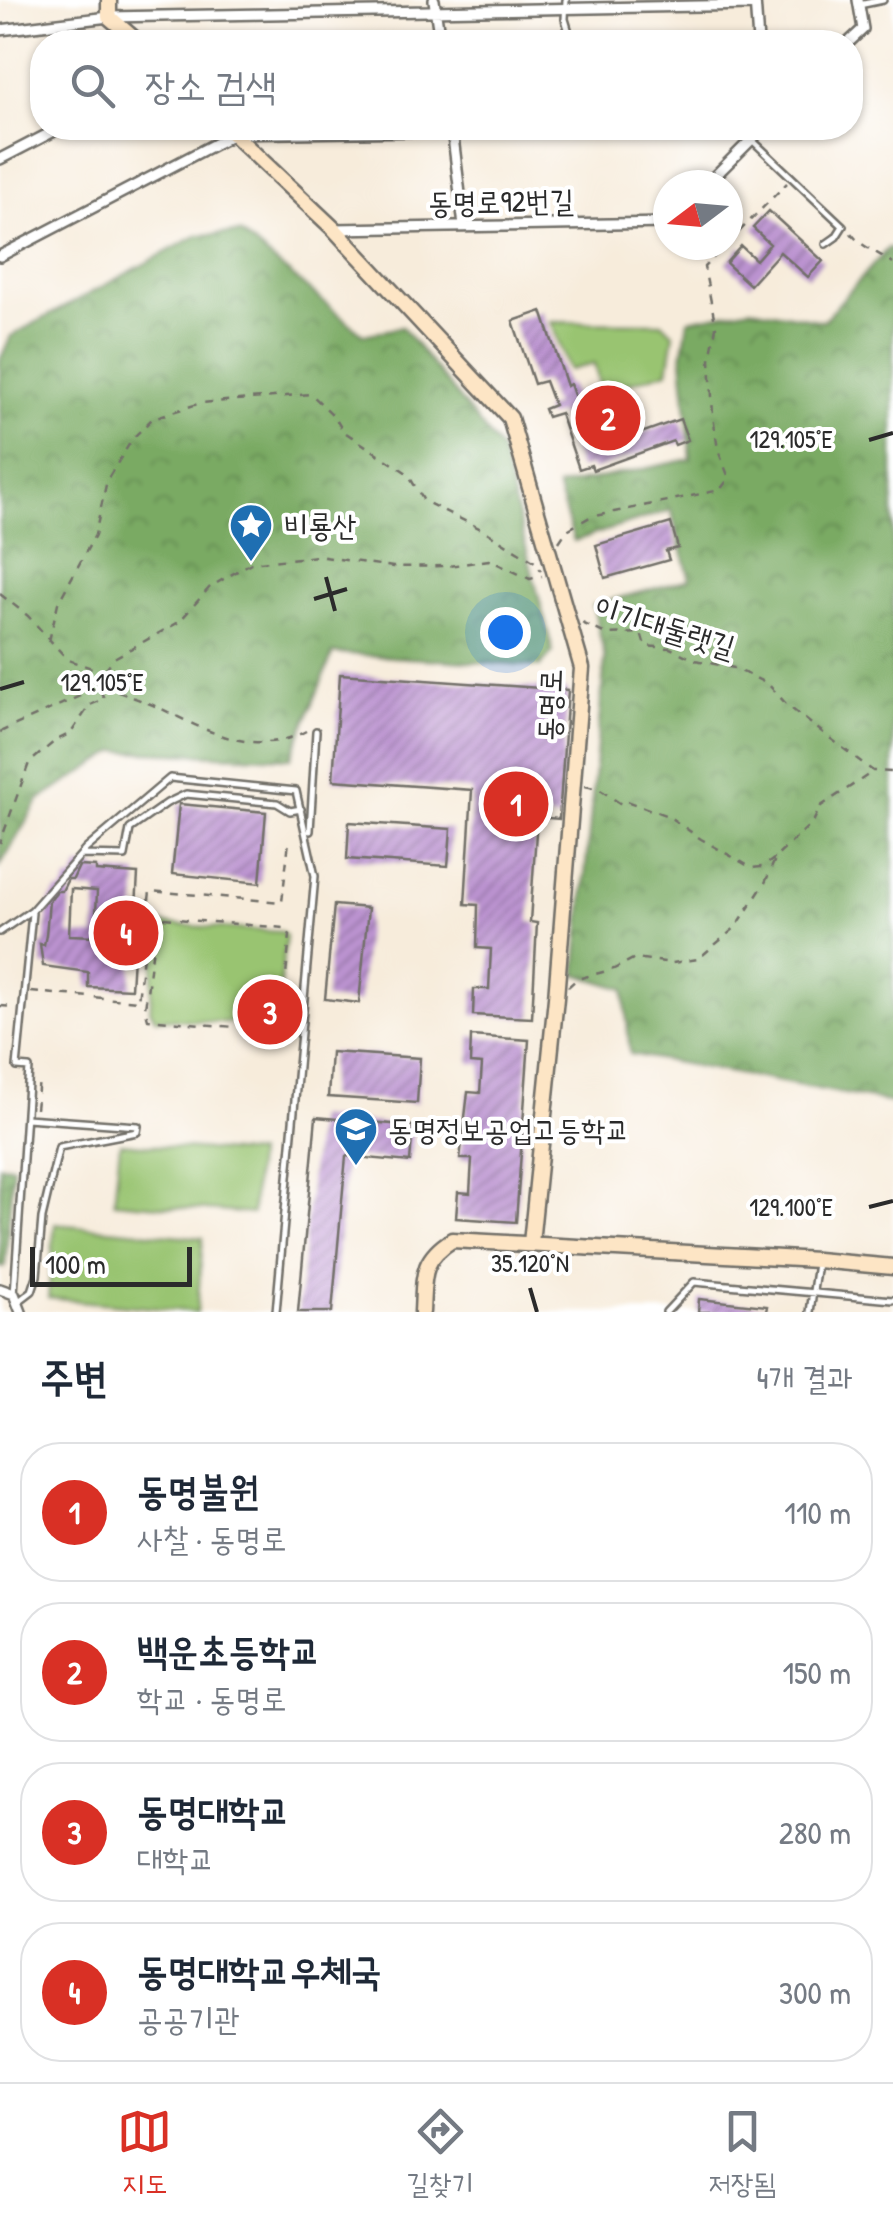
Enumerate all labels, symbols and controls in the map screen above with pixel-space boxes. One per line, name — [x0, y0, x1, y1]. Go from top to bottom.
search box — [30, 30, 863, 140]
icon: search — [65, 58, 120, 113]
text: 장소 검색 — [145, 59, 276, 111]
north arrow — [653, 170, 743, 260]
street label: 동명로92번길 — [428, 180, 574, 222]
pin: 2 — [576, 380, 640, 456]
text: 129.105°E — [749, 422, 833, 456]
place icon: 비룡산 — [228, 502, 274, 563]
place label: 비룡산 — [284, 505, 356, 545]
street label: 이기대둘랫길 — [590, 586, 740, 666]
your location — [480, 607, 531, 658]
text: 129.105°E — [60, 665, 144, 699]
street label: 동명로 — [528, 668, 570, 742]
pin: 1 — [484, 766, 548, 842]
pin: 4 — [94, 896, 158, 970]
pin: 3 — [238, 974, 302, 1050]
school or university icon: 동명정보공업고등학교 — [333, 1106, 379, 1167]
place label: 동명정보공업고등학교 — [388, 1109, 629, 1149]
text: 129.100°E — [749, 1190, 833, 1224]
scale bar — [30, 1242, 192, 1286]
text: 100 m — [45, 1245, 106, 1283]
text: 35.120°N — [491, 1246, 569, 1280]
text: 주변 — [40, 1348, 108, 1405]
text: 4개 결과 — [756, 1356, 853, 1399]
text: 동명불원 — [137, 1464, 259, 1516]
text: 1 — [69, 1491, 80, 1534]
text: 110 m — [784, 1491, 851, 1534]
text: 사찰 · 동명로 — [137, 1517, 287, 1560]
text: 백운초등학교 — [137, 1624, 320, 1676]
text: 2 — [67, 1651, 82, 1694]
text: 150 m — [782, 1651, 851, 1694]
text: 학교 · 동명로 — [137, 1677, 287, 1720]
text: 동명대학교 — [137, 1784, 290, 1836]
text: 3 — [67, 1811, 82, 1854]
text: 280 m — [779, 1811, 851, 1854]
text: 대학교 — [137, 1837, 214, 1880]
text: 동명대학교우체국 — [137, 1944, 382, 1996]
text: 4 — [68, 1971, 81, 2014]
text: 300 m — [779, 1971, 851, 2014]
text: 공공기관 — [137, 1997, 240, 2040]
tab: 지도 — [117, 2104, 172, 2203]
tab: 길찾기 — [406, 2104, 474, 2203]
tab: 저장됨 — [708, 2104, 776, 2203]

